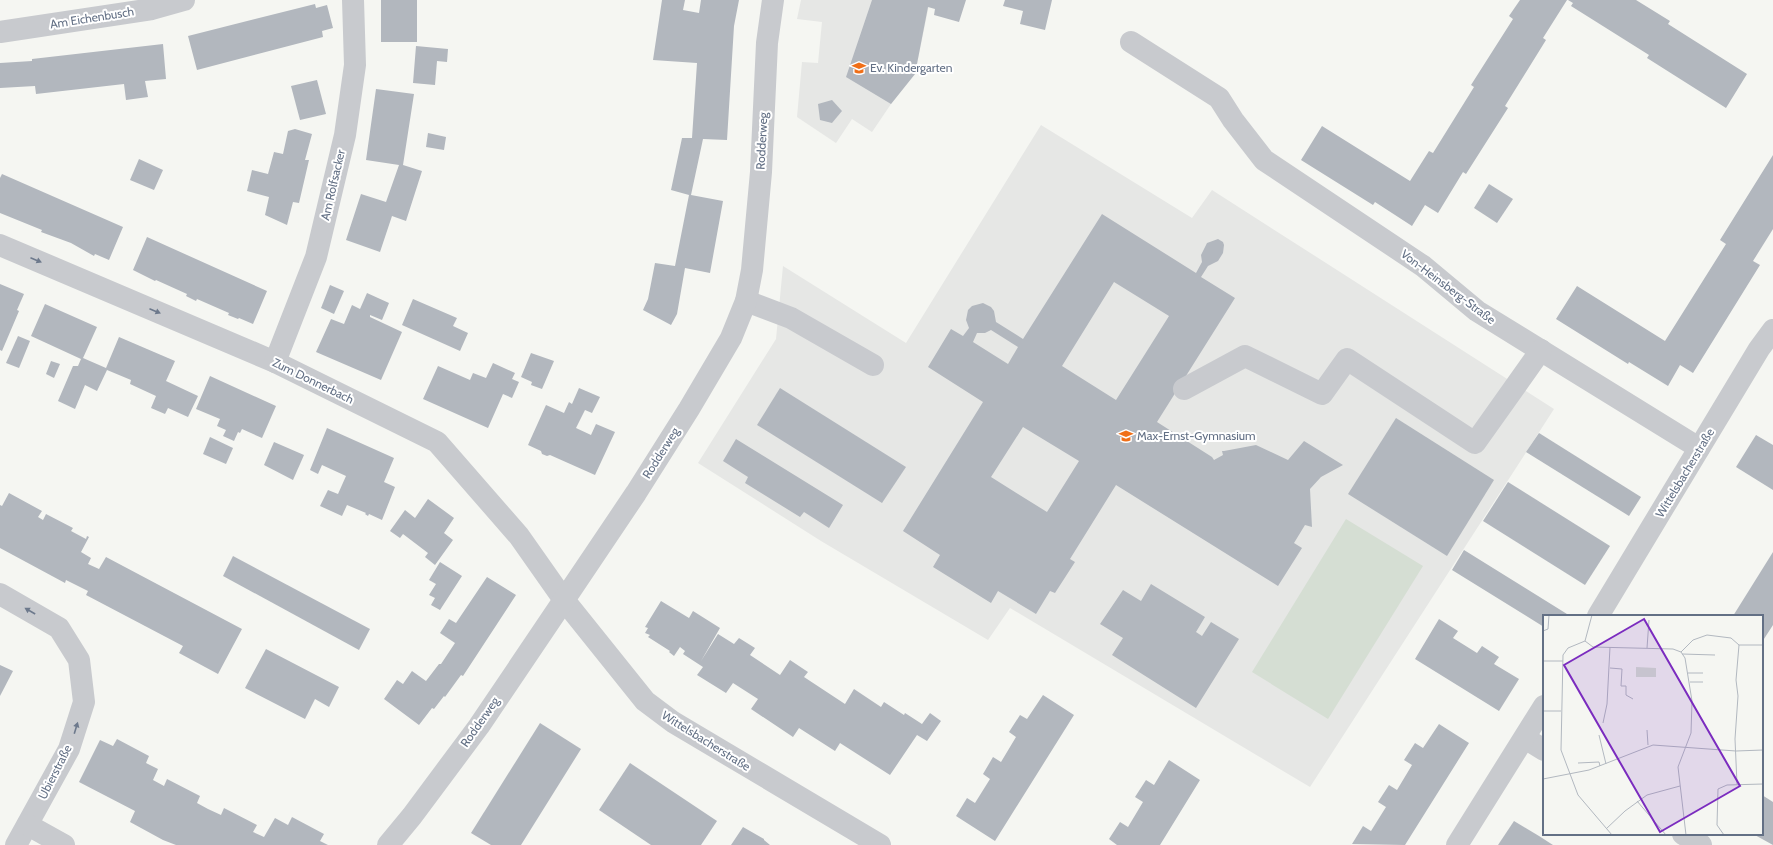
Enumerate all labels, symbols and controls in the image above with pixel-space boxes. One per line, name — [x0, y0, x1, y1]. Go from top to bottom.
street label: Am Eichenbusch — [49, 3, 135, 32]
school or university icon: Ev. Kindergarten — [851, 60, 867, 76]
place label: Ev. Kindergarten — [870, 60, 953, 75]
street label: Rodderweg — [753, 111, 771, 170]
street label: Am Rolfsacker — [317, 148, 348, 222]
street label: Von-Heinsberg-Straße — [1398, 246, 1499, 327]
one-way arrow — [30, 257, 41, 263]
one-way arrow — [150, 308, 161, 314]
street label: Zum Donnerbach — [270, 354, 356, 407]
street label: Rodderweg — [639, 423, 683, 481]
street label: Wittelsbacherstraße — [1652, 425, 1717, 520]
school or university icon: Max-Ernst-Gymnasium — [1118, 428, 1134, 444]
place label: Max-Ernst-Gymnasium — [1137, 428, 1256, 443]
one-way arrow — [24, 607, 36, 614]
inset map — [1543, 615, 1763, 835]
street label: Rodderweg — [457, 693, 503, 750]
street label: Wittelsbacherstraße — [659, 707, 753, 774]
one-way arrow — [73, 721, 79, 733]
street label: Ubierstraße — [34, 742, 75, 802]

